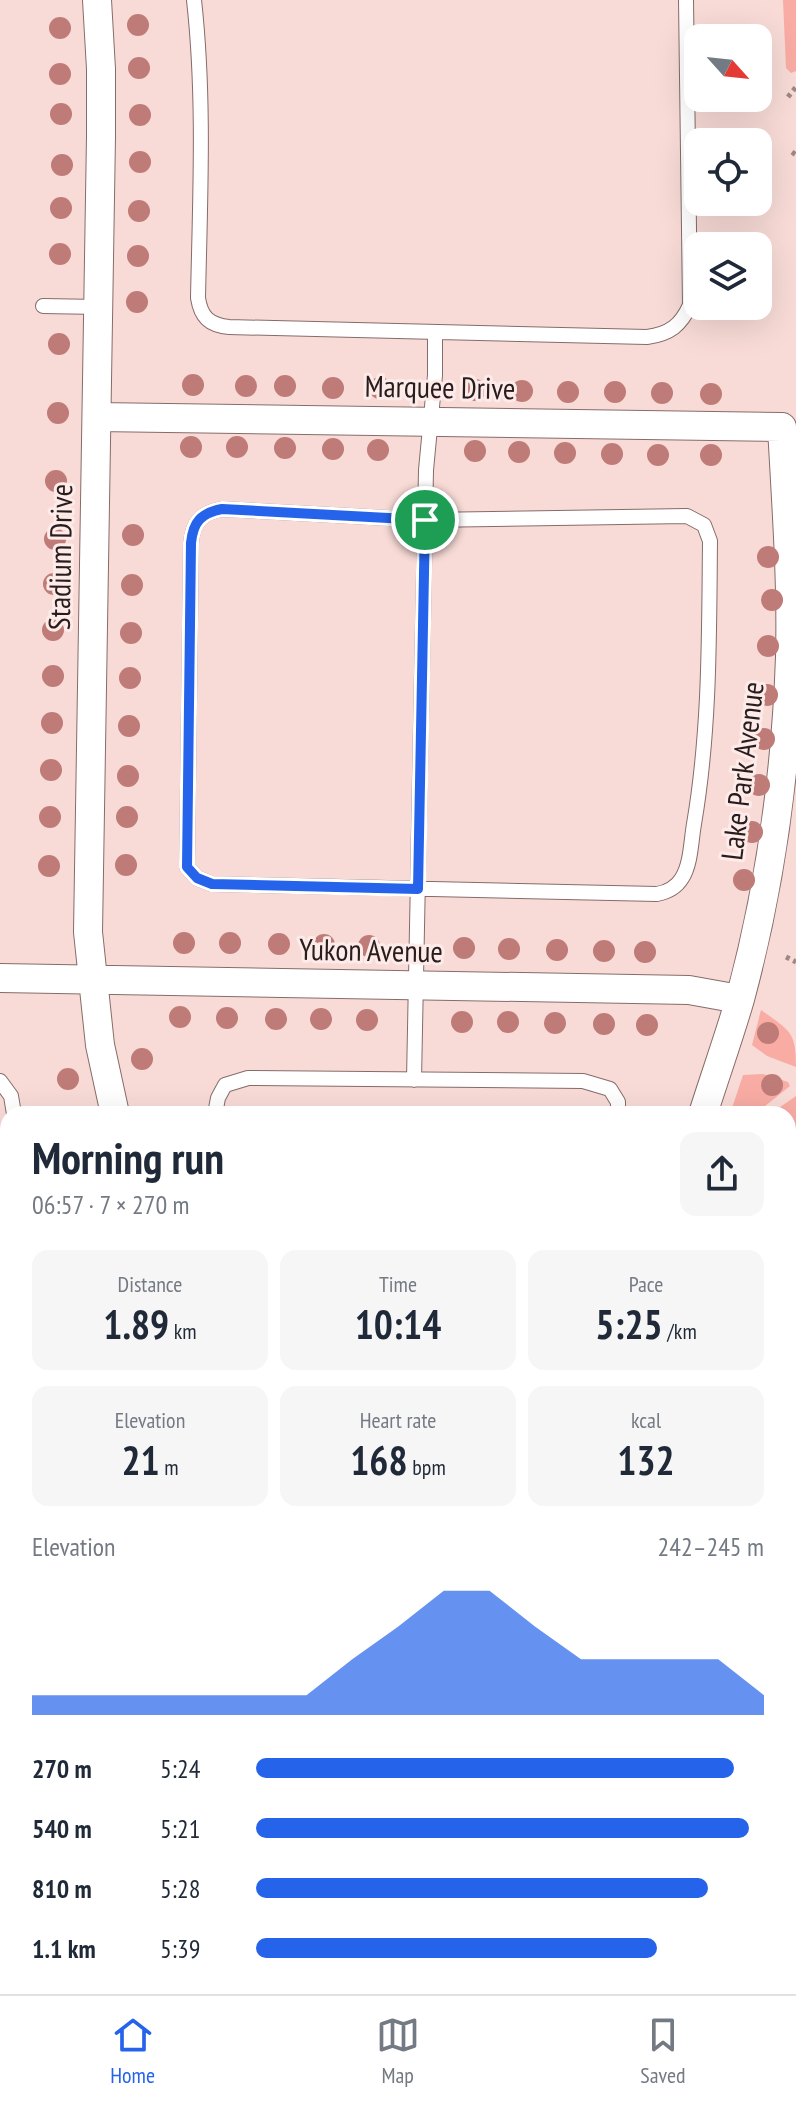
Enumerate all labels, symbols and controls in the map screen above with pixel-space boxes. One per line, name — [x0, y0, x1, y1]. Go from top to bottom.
north arrow — [684, 24, 772, 112]
map controls — [684, 24, 772, 320]
button: locate — [684, 128, 772, 216]
button: layers — [684, 232, 772, 320]
street label: Marquee Drive — [364, 366, 516, 407]
street label: Stadium Drive — [39, 484, 80, 630]
pin — [391, 486, 459, 554]
icon: arrive — [403, 498, 447, 542]
street label: Lake Park Avenue — [711, 679, 772, 862]
street label: Yukon Avenue — [299, 929, 443, 970]
text: Morning run — [32, 1129, 224, 1186]
button: share — [680, 1132, 764, 1216]
text: 06:57 · 7 × 270 m — [32, 1188, 190, 1221]
text: Distance — [118, 1270, 182, 1298]
text: Time — [379, 1270, 417, 1298]
text: Pace — [629, 1270, 663, 1298]
text: 1.89 — [103, 1298, 169, 1350]
text: 10:14 — [355, 1298, 441, 1350]
text: 5:25 — [595, 1298, 663, 1350]
text: km — [169, 1317, 197, 1345]
text: /km — [663, 1317, 697, 1345]
text: Elevation — [115, 1406, 185, 1434]
text: Heart rate — [360, 1406, 436, 1434]
text: kcal — [631, 1406, 661, 1434]
text: 21 — [121, 1434, 160, 1486]
text: 168 — [350, 1434, 408, 1486]
text: 132 — [617, 1434, 675, 1486]
text: m — [160, 1453, 179, 1481]
text: bpm — [408, 1453, 446, 1481]
text: Elevation — [32, 1530, 115, 1563]
text: 242–245 m — [658, 1530, 764, 1563]
text: 270 m — [32, 1752, 92, 1785]
text: 5:24 — [160, 1752, 200, 1785]
text: 540 m — [32, 1812, 92, 1845]
text: 5:21 — [160, 1812, 200, 1845]
text: 810 m — [32, 1872, 92, 1905]
text: 5:28 — [160, 1872, 200, 1905]
text: 1.1 km — [32, 1932, 96, 1965]
text: 5:39 — [160, 1932, 200, 1965]
tab: Home — [110, 2013, 155, 2089]
tab: Map — [376, 2013, 420, 2089]
tab: Saved — [640, 2013, 686, 2089]

